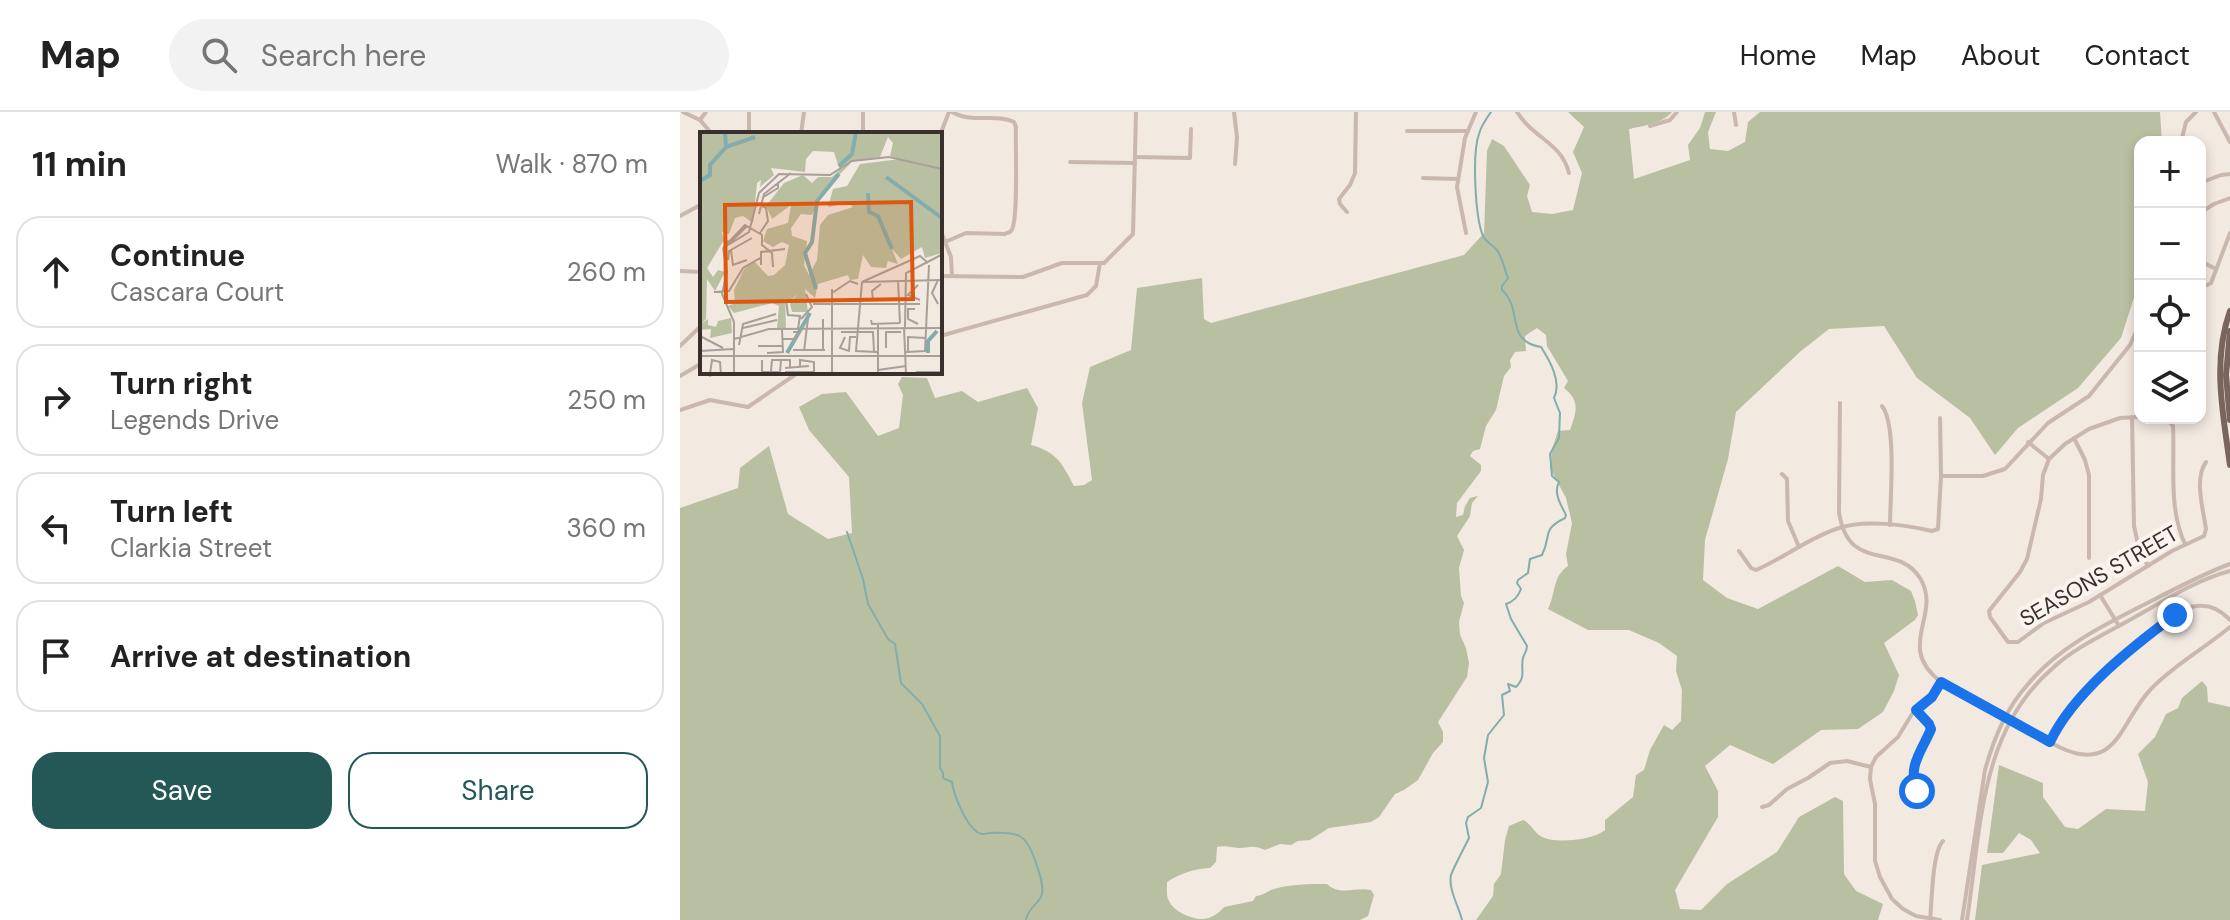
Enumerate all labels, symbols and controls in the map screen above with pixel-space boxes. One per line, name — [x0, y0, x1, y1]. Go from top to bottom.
search box — [169, 19, 729, 91]
text: Map — [40, 30, 121, 80]
icon: search — [197, 33, 241, 77]
text: Search here — [261, 36, 426, 75]
text: Home — [1740, 37, 1816, 74]
text: Map — [1860, 37, 1917, 74]
text: About — [1961, 37, 2040, 74]
text: Contact — [2084, 37, 2190, 74]
inset map — [700, 132, 942, 374]
map controls — [2134, 136, 2206, 424]
button: + — [2134, 136, 2206, 208]
text: 11 min — [32, 142, 127, 187]
text: Walk · 870 m — [496, 147, 648, 181]
button: − — [2134, 208, 2206, 280]
text: Continue — [110, 236, 245, 275]
icon: ahead — [34, 250, 78, 294]
text: 260 m — [567, 255, 646, 289]
text: Cascara Court — [110, 275, 284, 309]
button: locate — [2134, 280, 2206, 352]
button: layers — [2134, 352, 2206, 424]
text: Turn right — [110, 364, 253, 403]
icon: right — [34, 378, 78, 422]
text: 250 m — [567, 383, 646, 417]
text: Legends Drive — [110, 403, 279, 437]
text: Turn left — [110, 492, 233, 531]
icon: left — [34, 506, 78, 550]
text: 360 m — [566, 511, 646, 545]
street label: SEASONS STREET — [2014, 519, 2184, 633]
text: Clarkia Street — [110, 531, 272, 565]
route end — [2157, 597, 2193, 633]
icon: arrive — [34, 634, 78, 678]
text: Arrive at destination — [110, 637, 411, 676]
button: Save — [32, 752, 332, 829]
button: Share — [348, 752, 648, 829]
route start — [1899, 773, 1935, 809]

